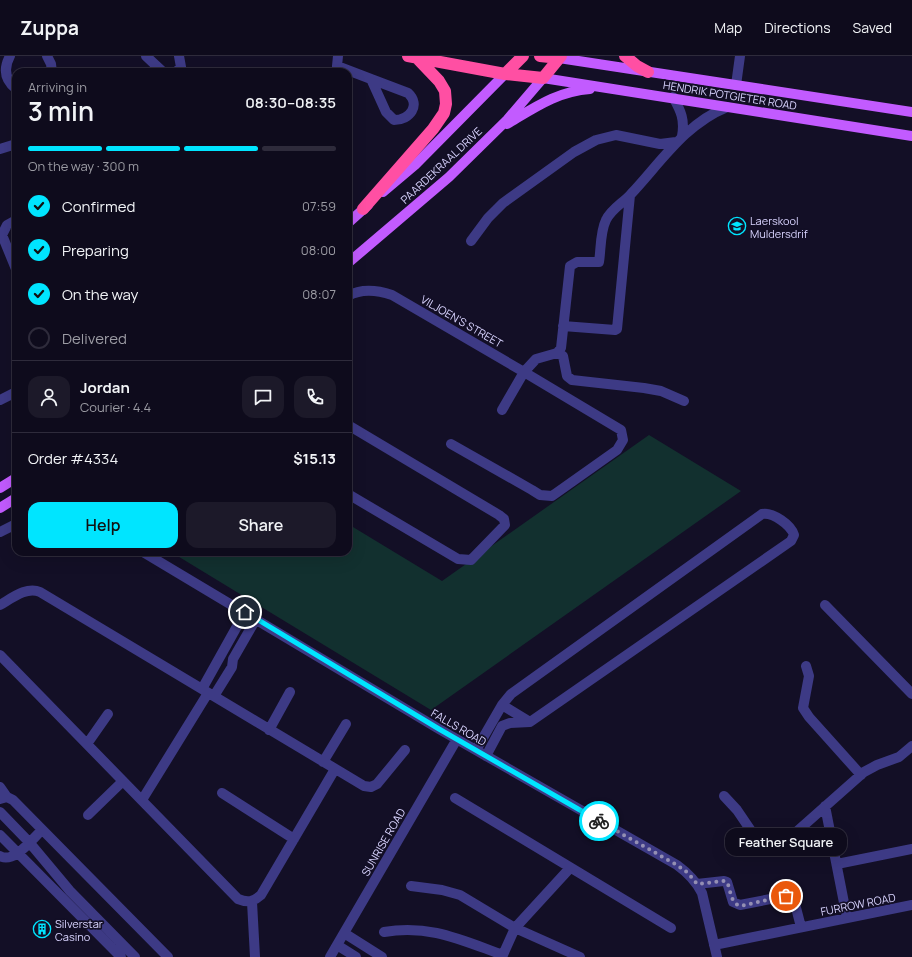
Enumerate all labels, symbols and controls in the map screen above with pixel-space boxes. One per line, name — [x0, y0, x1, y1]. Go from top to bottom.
text: Zuppa — [20, 15, 79, 41]
text: Map — [714, 18, 742, 37]
text: Directions — [764, 18, 831, 37]
text: Saved — [853, 18, 892, 37]
street label: HENDRIK POTGIETER ROAD — [662, 77, 798, 113]
text: Arriving in — [28, 78, 87, 96]
text: 08:30–08:35 — [245, 92, 336, 113]
text: 3 min — [28, 93, 94, 129]
street label: PAARDEKRAAL DRIVE — [397, 123, 485, 207]
text: On the way · 300 m — [28, 157, 139, 175]
icon: check — [28, 195, 50, 217]
text: Confirmed — [62, 196, 135, 217]
text: 07:59 — [302, 197, 336, 215]
place label: Laerskool Muldersdrif — [750, 213, 808, 241]
school or university icon: Laerskool Muldersdrif — [727, 216, 747, 236]
icon: check — [28, 239, 50, 261]
text: Preparing — [62, 240, 129, 261]
text: 08:00 — [301, 241, 336, 259]
icon: check — [28, 283, 50, 305]
text: On the way — [62, 284, 138, 305]
text: 08:07 — [302, 285, 336, 303]
street label: VILJOEN'S STREET — [418, 291, 506, 351]
text: Delivered — [62, 328, 127, 349]
button: person — [28, 376, 70, 418]
button: chat — [242, 376, 284, 418]
button: phone — [294, 376, 336, 418]
text: Jordan — [80, 377, 130, 398]
text: Courier · 4.4 — [80, 398, 151, 416]
text: Order #4334 — [28, 448, 118, 469]
text: $15.13 — [293, 448, 336, 469]
button: Help — [28, 502, 178, 548]
button: Share — [186, 502, 336, 548]
pin — [228, 595, 262, 629]
icon: home — [234, 601, 256, 623]
street label: FALLS ROAD — [429, 705, 489, 749]
courier — [579, 801, 619, 841]
street label: SUNRISE ROAD — [358, 805, 408, 879]
icon: bike — [588, 810, 610, 832]
callout: Feather Square — [725, 828, 847, 856]
text: Feather Square — [739, 833, 833, 851]
pin — [769, 879, 803, 913]
icon: bag — [775, 885, 797, 907]
street label: FURROW ROAD — [819, 889, 897, 919]
place label: Silverstar Casino — [55, 916, 103, 944]
building icon: Silverstar Casino — [32, 919, 52, 939]

